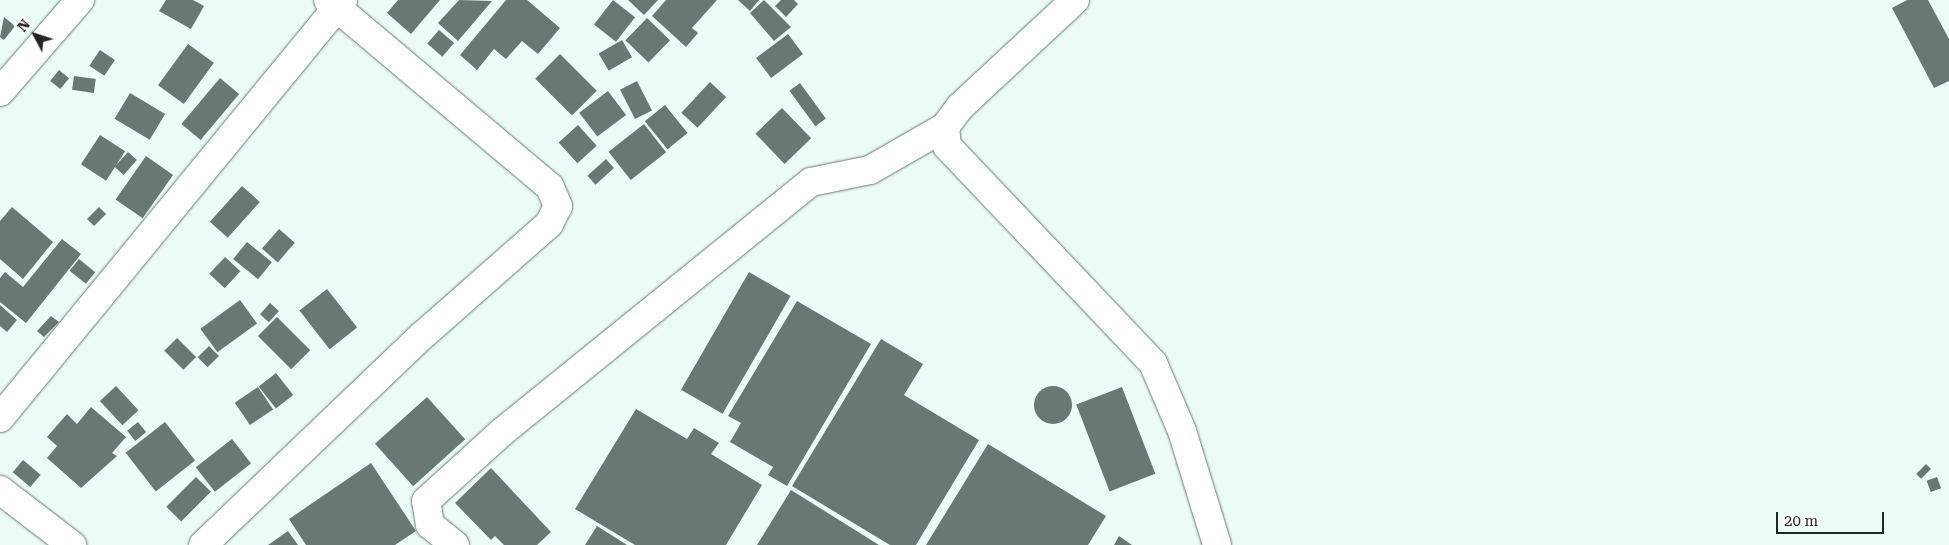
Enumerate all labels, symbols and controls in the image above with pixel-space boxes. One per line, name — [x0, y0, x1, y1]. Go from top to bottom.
north arrow — [10, 10, 60, 60]
text: N — [14, 16, 33, 35]
scale bar — [1779, 502, 1886, 534]
text: 20 m — [1784, 512, 1818, 530]

